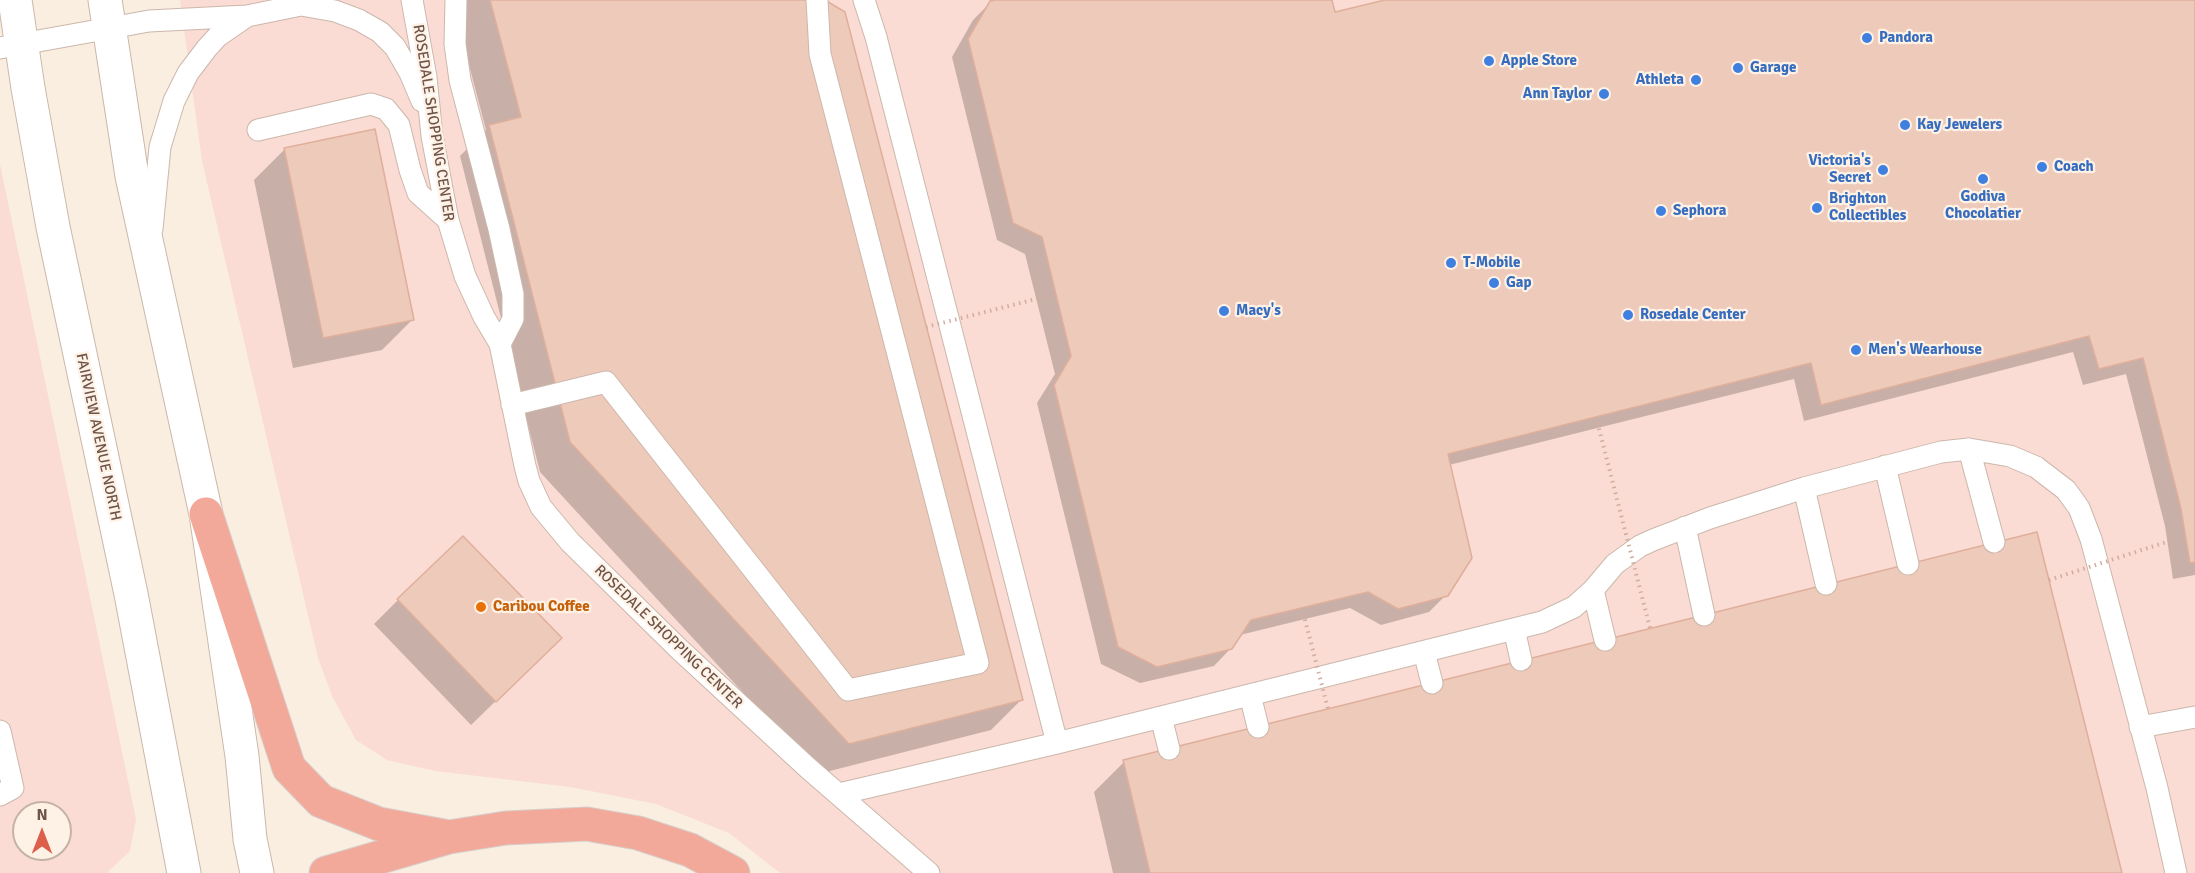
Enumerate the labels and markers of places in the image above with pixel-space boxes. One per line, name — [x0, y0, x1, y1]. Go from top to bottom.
place label: Pandora — [1879, 29, 1933, 47]
marker: Pandora — [1860, 31, 1874, 45]
place label: Apple Store — [1501, 52, 1577, 70]
marker: Apple Store — [1482, 54, 1496, 68]
place label: Garage — [1750, 59, 1796, 77]
marker: Garage — [1731, 61, 1745, 75]
place label: Athleta — [1636, 71, 1684, 89]
marker: Athleta — [1689, 73, 1703, 87]
place label: Ann Taylor — [1523, 85, 1592, 103]
marker: Ann Taylor — [1597, 87, 1611, 101]
place label: Kay Jewelers — [1917, 116, 2002, 134]
marker: Kay Jewelers — [1898, 118, 1912, 132]
place label: Victoria's Secret — [1808, 152, 1871, 187]
place label: Coach — [2054, 158, 2094, 176]
marker: Coach — [2035, 160, 2049, 174]
marker: Victoria's Secret — [1876, 163, 1890, 177]
marker: Godiva Chocolatier — [1976, 172, 1990, 186]
place label: Godiva Chocolatier — [1945, 188, 2021, 223]
place label: Brighton Collectibles — [1829, 190, 1906, 225]
marker: Brighton Collectibles — [1810, 201, 1824, 215]
place label: Sephora — [1673, 202, 1726, 220]
marker: Sephora — [1654, 204, 1668, 218]
place label: T-Mobile — [1463, 254, 1520, 272]
marker: T-Mobile — [1444, 256, 1458, 270]
place label: Gap — [1506, 274, 1532, 292]
marker: Gap — [1487, 276, 1501, 290]
place label: Macy's — [1236, 302, 1281, 320]
marker: Macy's — [1217, 304, 1231, 318]
place label: Rosedale Center — [1640, 306, 1746, 324]
marker: Rosedale Center — [1621, 308, 1635, 322]
place label: Men's Wearhouse — [1868, 341, 1982, 359]
marker: Men's Wearhouse — [1849, 343, 1863, 357]
place label: Caribou Coffee — [493, 598, 590, 616]
marker: Caribou Coffee — [474, 600, 488, 614]

